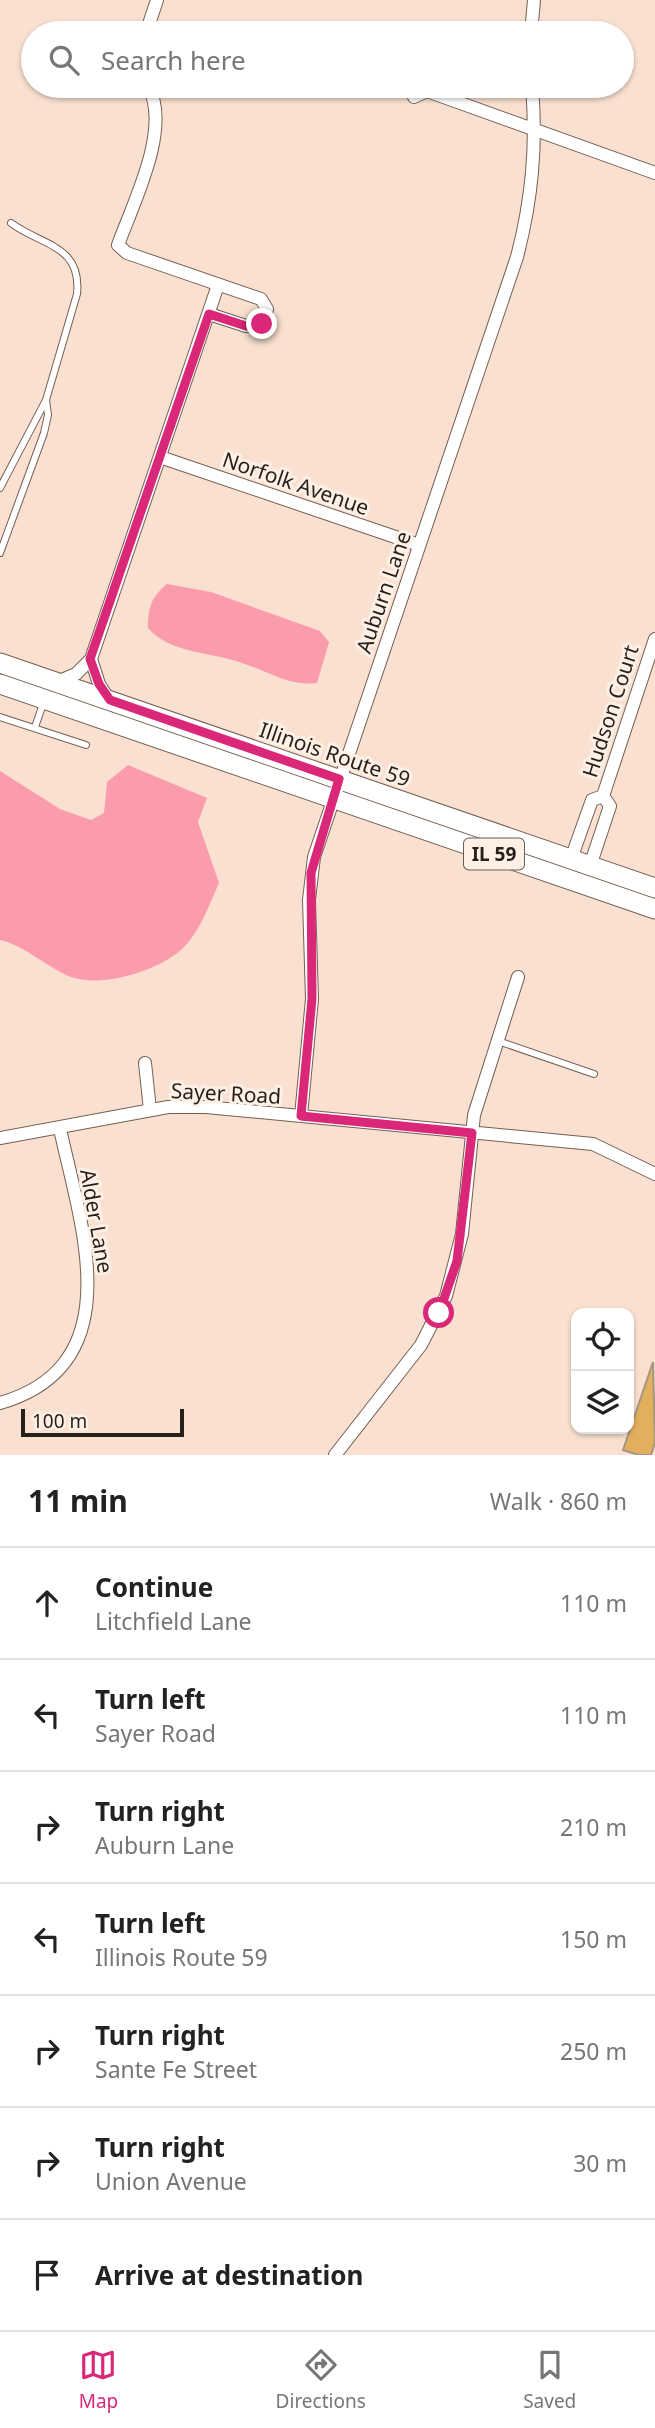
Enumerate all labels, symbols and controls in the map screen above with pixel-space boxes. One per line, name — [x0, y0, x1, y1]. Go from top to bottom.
search box — [21, 21, 634, 98]
icon: search — [45, 41, 83, 79]
text: Search here — [101, 42, 246, 78]
route end — [246, 308, 277, 339]
street label: Norfolk Avenue — [219, 445, 373, 521]
street label: Auburn Lane — [349, 527, 417, 657]
street label: Hudson Court — [575, 641, 645, 781]
street label: Illinois Route 59 — [256, 715, 414, 793]
road number: IL 59 — [464, 838, 524, 870]
street label: Sayer Road — [170, 1076, 282, 1110]
street label: Alder Lane — [74, 1167, 120, 1275]
route start — [423, 1297, 454, 1328]
map controls — [571, 1308, 634, 1434]
button: locate — [571, 1308, 634, 1371]
button: layers — [571, 1371, 634, 1434]
scale bar — [21, 1406, 184, 1438]
text: 100 m — [32, 1408, 87, 1434]
text: 11 min — [28, 1480, 128, 1521]
text: Walk · 860 m — [490, 1485, 627, 1517]
text: Continue — [95, 1569, 213, 1605]
icon: ahead — [28, 1584, 66, 1622]
text: 110 m — [560, 1587, 627, 1619]
text: Litchfield Lane — [95, 1605, 252, 1637]
text: Turn left — [95, 1681, 206, 1717]
icon: left — [28, 1696, 66, 1734]
text: 110 m — [560, 1699, 627, 1731]
text: Sayer Road — [95, 1717, 216, 1749]
text: Turn right — [95, 1793, 225, 1829]
icon: right — [28, 1808, 66, 1846]
text: 210 m — [560, 1811, 627, 1843]
text: Auburn Lane — [95, 1829, 234, 1861]
text: Turn left — [95, 1905, 206, 1941]
icon: left — [28, 1920, 66, 1958]
text: 150 m — [560, 1923, 627, 1955]
text: Illinois Route 59 — [95, 1941, 268, 1973]
text: Turn right — [95, 2017, 225, 2053]
icon: right — [28, 2032, 66, 2070]
text: 250 m — [560, 2035, 627, 2067]
text: Sante Fe Street — [95, 2053, 257, 2085]
text: Turn right — [95, 2129, 225, 2165]
icon: right — [28, 2144, 66, 2182]
text: 30 m — [573, 2147, 627, 2179]
text: Union Avenue — [95, 2165, 247, 2197]
icon: arrive — [28, 2256, 66, 2294]
text: Arrive at destination — [95, 2257, 364, 2293]
tab: Map — [79, 2346, 118, 2414]
tab: Directions — [276, 2346, 366, 2414]
tab: Saved — [523, 2346, 576, 2414]

